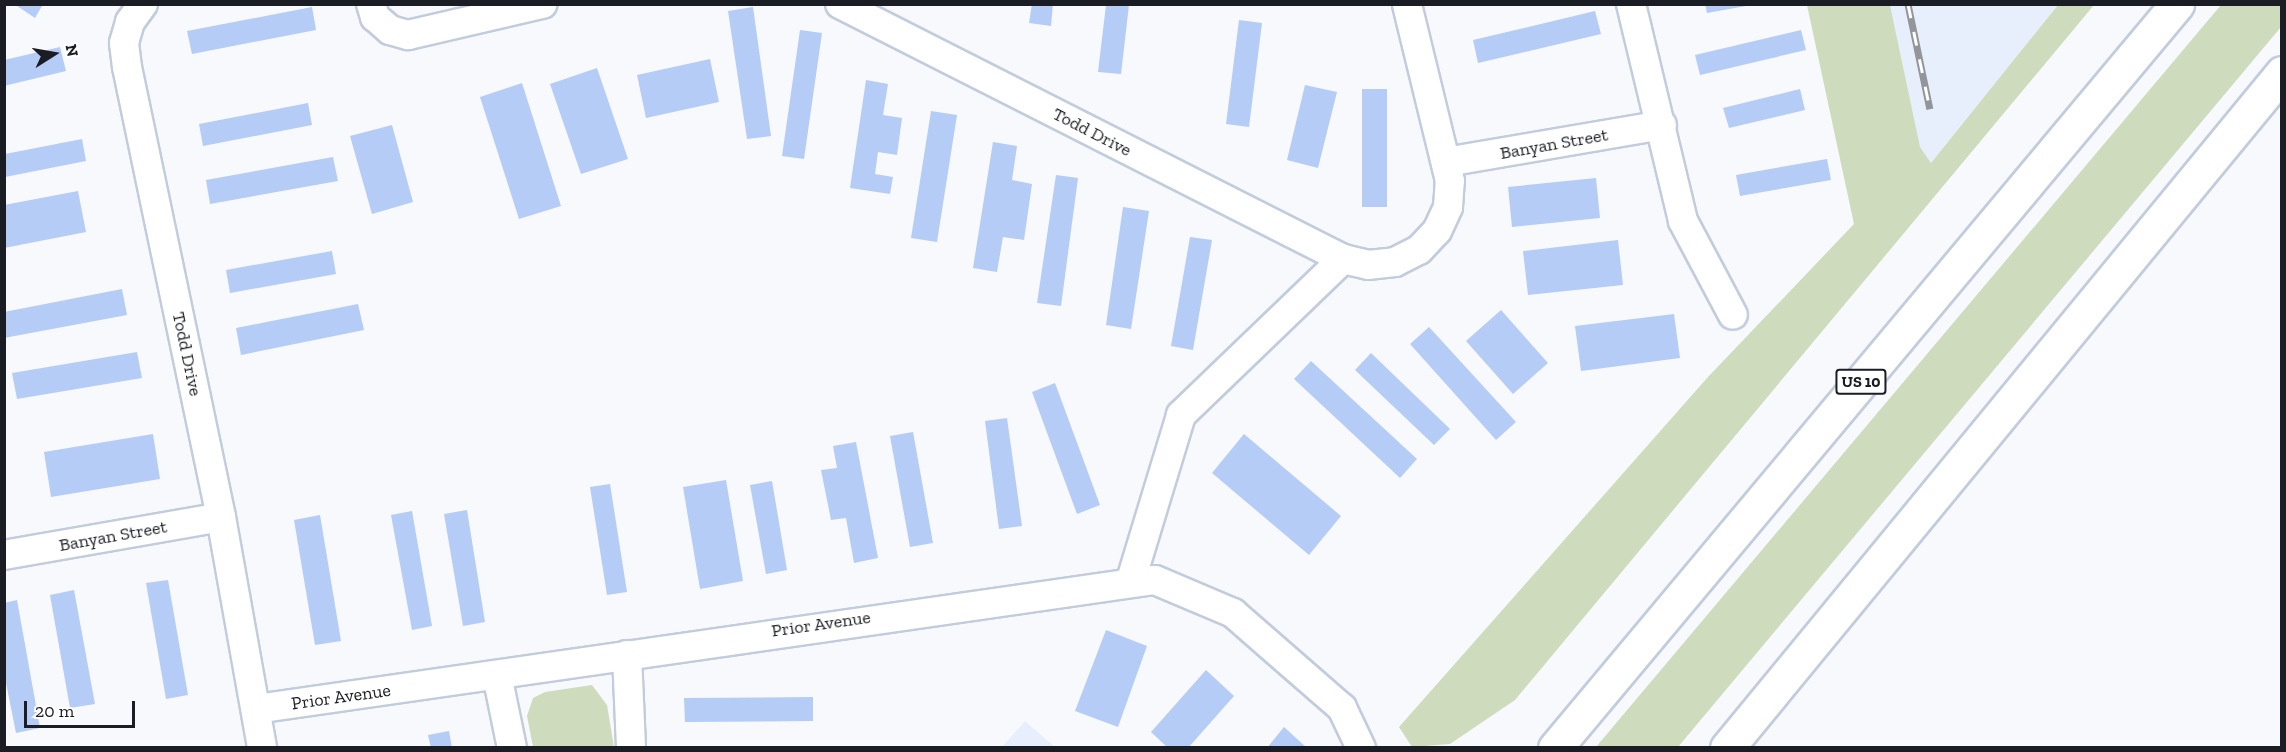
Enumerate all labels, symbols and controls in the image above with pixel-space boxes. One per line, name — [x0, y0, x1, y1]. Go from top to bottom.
north arrow — [24, 24, 84, 84]
text: N — [62, 43, 83, 58]
street label: Todd Drive — [1049, 103, 1135, 161]
street label: Banyan Street — [1498, 124, 1610, 164]
street label: Todd Drive — [168, 310, 206, 398]
road number: US 10 — [1834, 369, 1888, 395]
street label: Banyan Street — [57, 516, 169, 556]
street label: Prior Avenue — [770, 606, 872, 642]
street label: Prior Avenue — [290, 679, 392, 715]
scale bar — [27, 689, 138, 727]
text: 20 m — [35, 700, 74, 722]

